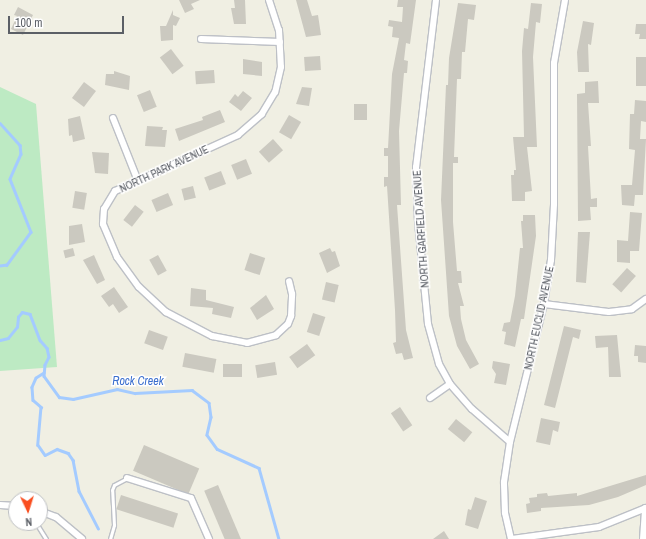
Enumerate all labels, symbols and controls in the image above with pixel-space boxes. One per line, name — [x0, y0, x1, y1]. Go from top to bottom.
scale bar — [10, 8, 126, 34]
text: 100 m — [15, 15, 42, 31]
street label: NORTH PARK AVENUE — [117, 142, 211, 196]
street label: NORTH GARFIELD AVENUE — [410, 169, 432, 289]
street label: NORTH EUCLID AVENUE — [521, 265, 557, 371]
water label: Rock Creek — [112, 375, 164, 389]
north arrow — [8, 491, 48, 531]
text: N — [25, 515, 33, 529]

